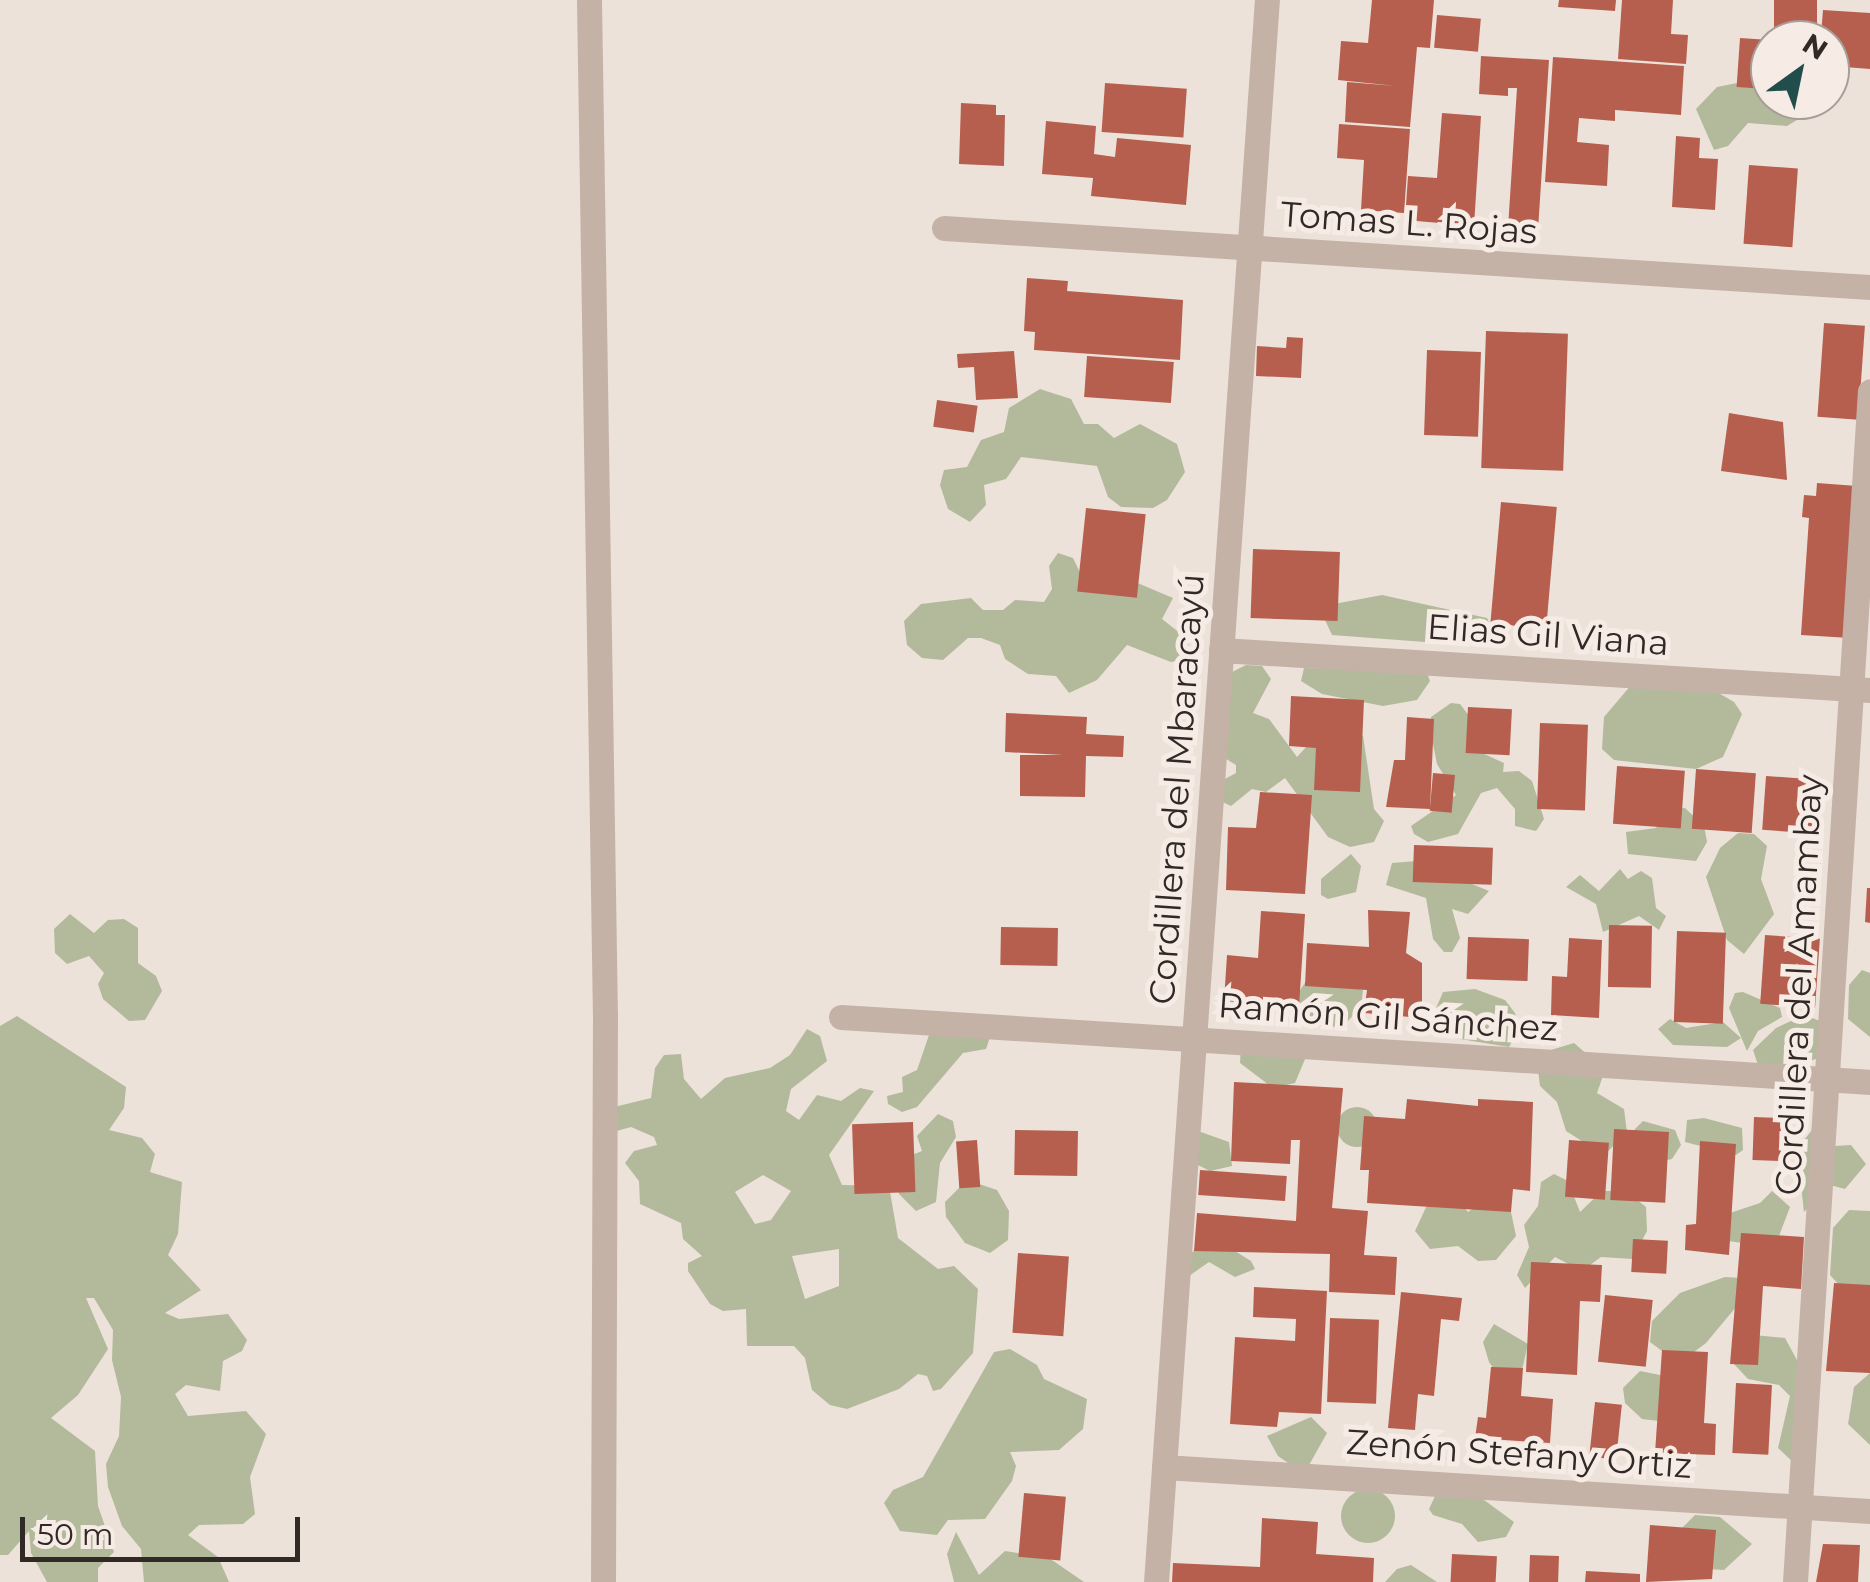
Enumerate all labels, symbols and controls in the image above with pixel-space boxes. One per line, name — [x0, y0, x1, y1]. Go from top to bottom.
north arrow — [1750, 20, 1850, 120]
text: N — [1797, 26, 1834, 67]
street label: Tomas L. Rojas — [1279, 193, 1539, 253]
street label: Cordillera del Mbaracayú — [1141, 572, 1213, 1006]
street label: Elias Gil Viana — [1426, 606, 1670, 664]
street label: Cordillera del Amambay — [1767, 774, 1831, 1196]
street label: Ramón Gil Sánchez — [1217, 984, 1559, 1050]
street label: Zenón Stefany Ortiz — [1345, 1421, 1693, 1487]
scale bar — [25, 1497, 305, 1559]
text: 50 m — [37, 1516, 114, 1553]

